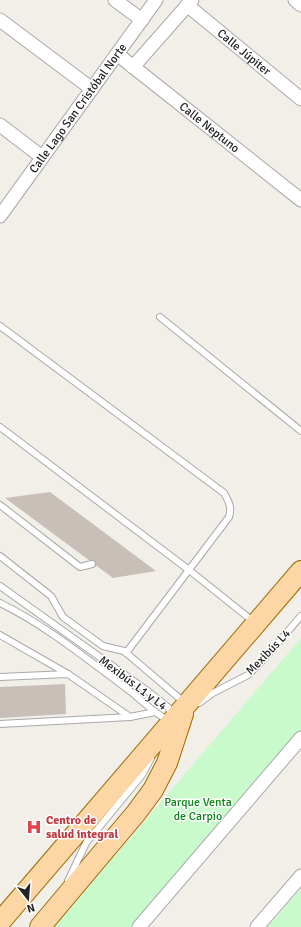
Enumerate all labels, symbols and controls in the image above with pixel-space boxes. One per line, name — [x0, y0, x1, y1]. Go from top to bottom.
street label: Calle Júpiter — [214, 26, 274, 79]
street label: Calle Lago San Cristóbal Norte — [26, 41, 130, 176]
street label: Calle Neptuno — [176, 99, 242, 156]
street label: Mexibús L4 — [243, 626, 294, 678]
street label: Mexibús L1 y L4 — [96, 653, 170, 714]
park label: Parque Venta de Carpio — [164, 795, 232, 824]
place label: Centro de salud integral — [46, 813, 118, 842]
hospital icon: Centro de salud integral — [25, 818, 43, 836]
north arrow — [8, 879, 48, 919]
text: N — [25, 901, 36, 915]

